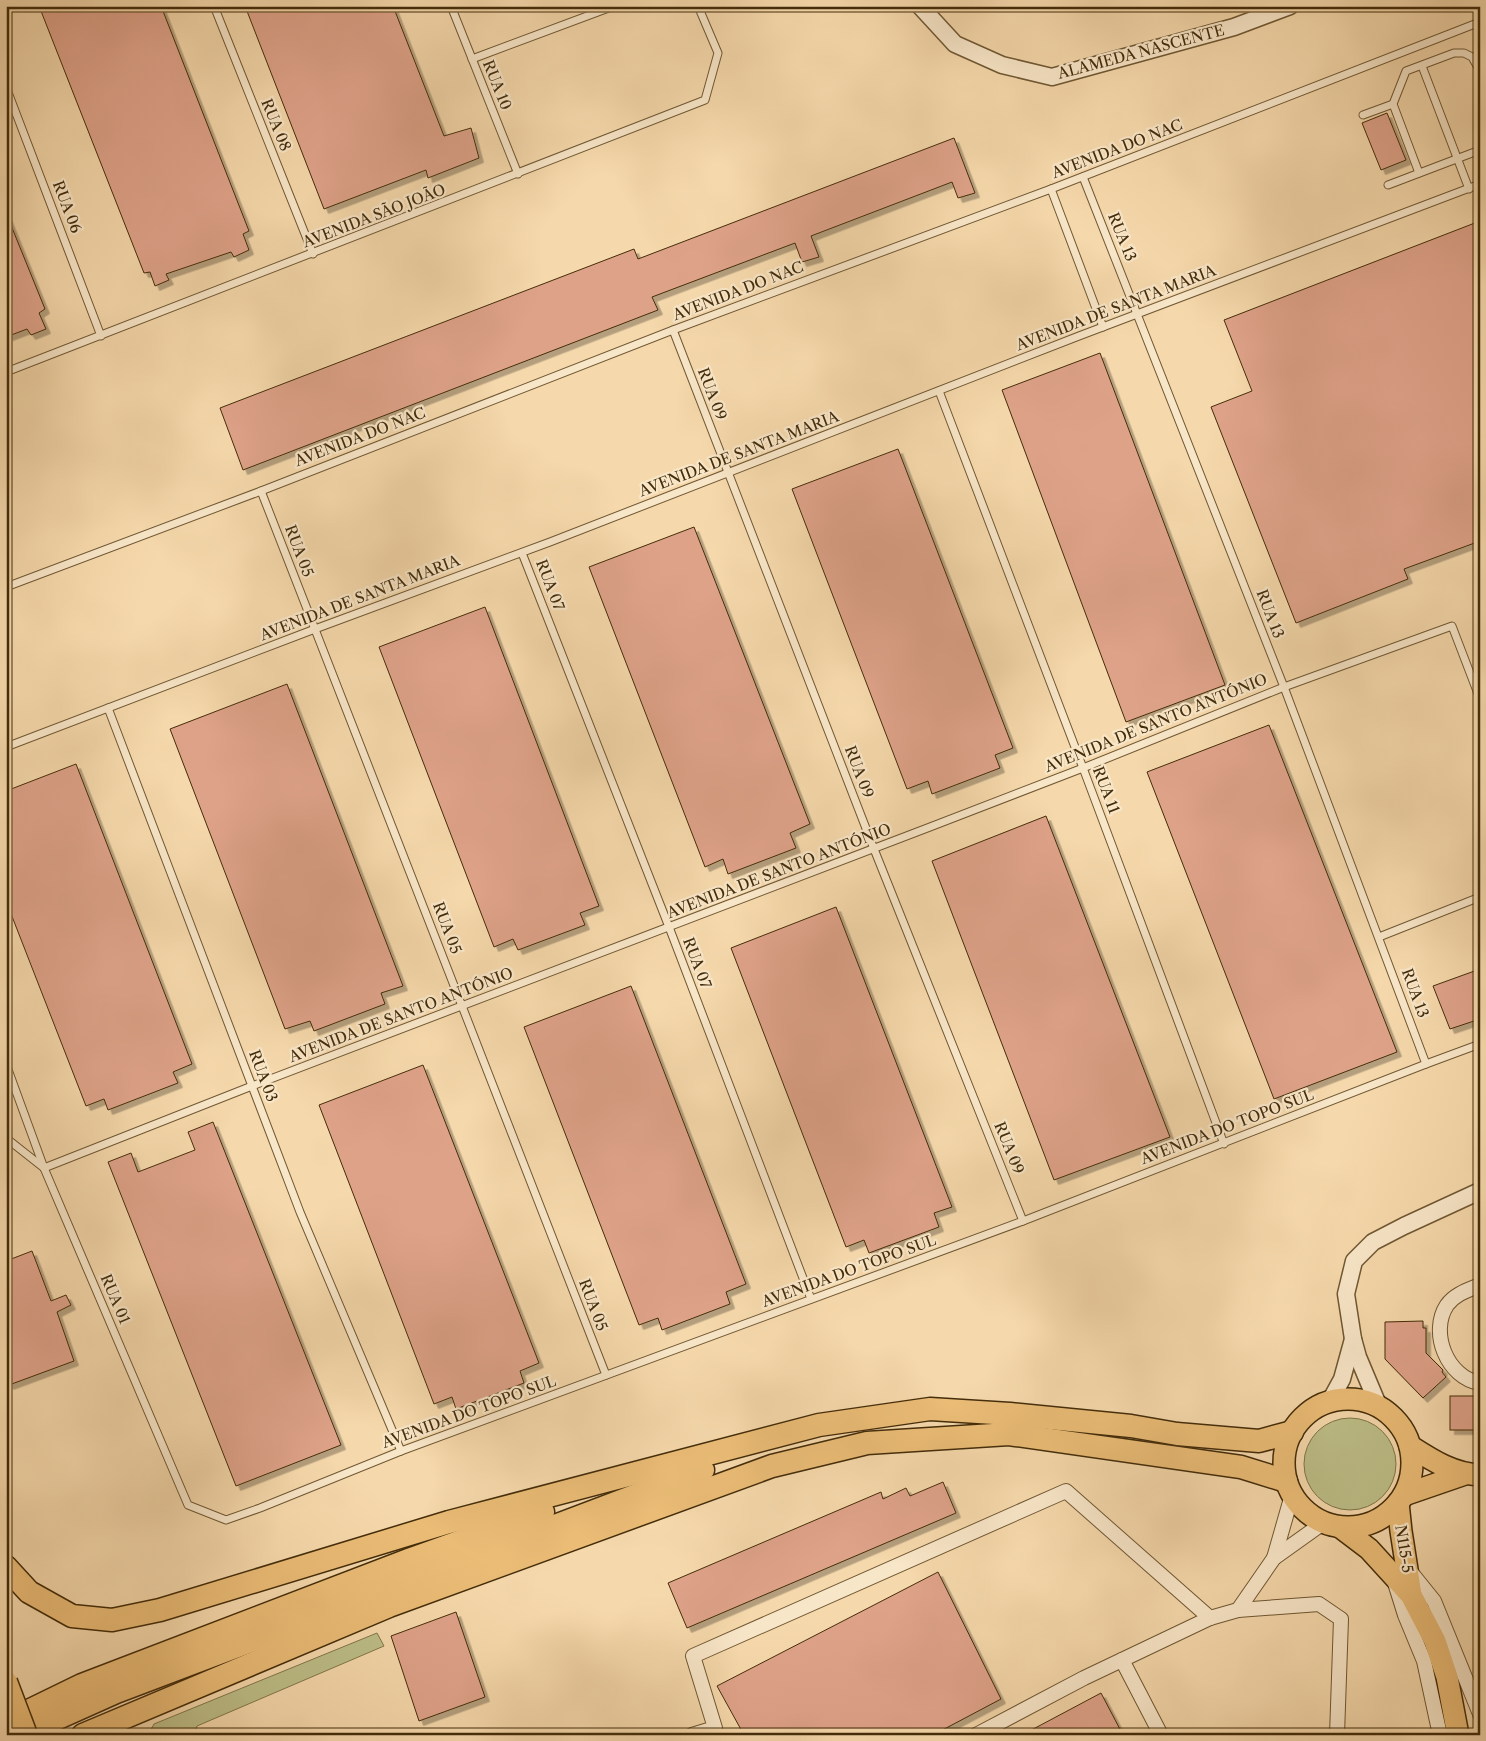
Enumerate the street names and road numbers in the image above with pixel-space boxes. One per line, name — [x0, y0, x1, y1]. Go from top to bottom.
street label: ALAMEDA NASCENTE — [1054, 20, 1226, 83]
street label: RUA 10 — [479, 57, 516, 113]
street label: RUA 08 — [257, 96, 296, 154]
street label: AVENIDA DO NAC — [1048, 115, 1185, 183]
street label: RUA 06 — [49, 178, 86, 236]
street label: AVENIDA SÃO JOÃO — [299, 180, 448, 252]
street label: RUA 13 — [1104, 210, 1141, 264]
street label: AVENIDA DO NAC — [669, 257, 806, 325]
street label: AVENIDA DE SANTA MARIA — [1012, 260, 1219, 355]
street label: RUA 09 — [694, 365, 731, 423]
street label: AVENIDA DO NAC — [291, 403, 428, 471]
street label: AVENIDA DE SANTA MARIA — [635, 406, 842, 501]
street label: RUA 05 — [281, 522, 318, 579]
street label: AVENIDA DE SANTA MARIA — [256, 550, 463, 645]
street label: RUA 07 — [532, 557, 569, 614]
street label: RUA 13 — [1252, 587, 1288, 641]
street label: AVENIDA DE SANTO ANTÓNIO — [1041, 669, 1270, 776]
street label: RUA 09 — [841, 743, 878, 801]
street label: RUA 11 — [1089, 764, 1124, 817]
street label: AVENIDA DE SANTO ANTÓNIO — [663, 819, 893, 922]
street label: RUA 05 — [429, 899, 466, 956]
street label: RUA 07 — [679, 935, 716, 992]
street label: AVENIDA DE SANTO ANTÓNIO — [285, 963, 515, 1066]
street label: RUA 13 — [1398, 966, 1433, 1020]
street label: RUA 03 — [245, 1047, 282, 1105]
street label: AVENIDA DO TOPO SUL — [1137, 1085, 1316, 1169]
street label: RUA 09 — [990, 1119, 1029, 1177]
street label: AVENIDA DO TOPO SUL — [758, 1230, 939, 1311]
street label: RUA 01 — [97, 1271, 135, 1327]
street label: RUA 05 — [575, 1276, 612, 1333]
street label: AVENIDA DO TOPO SUL — [378, 1371, 559, 1452]
street label: N115-5 — [1391, 1524, 1418, 1574]

